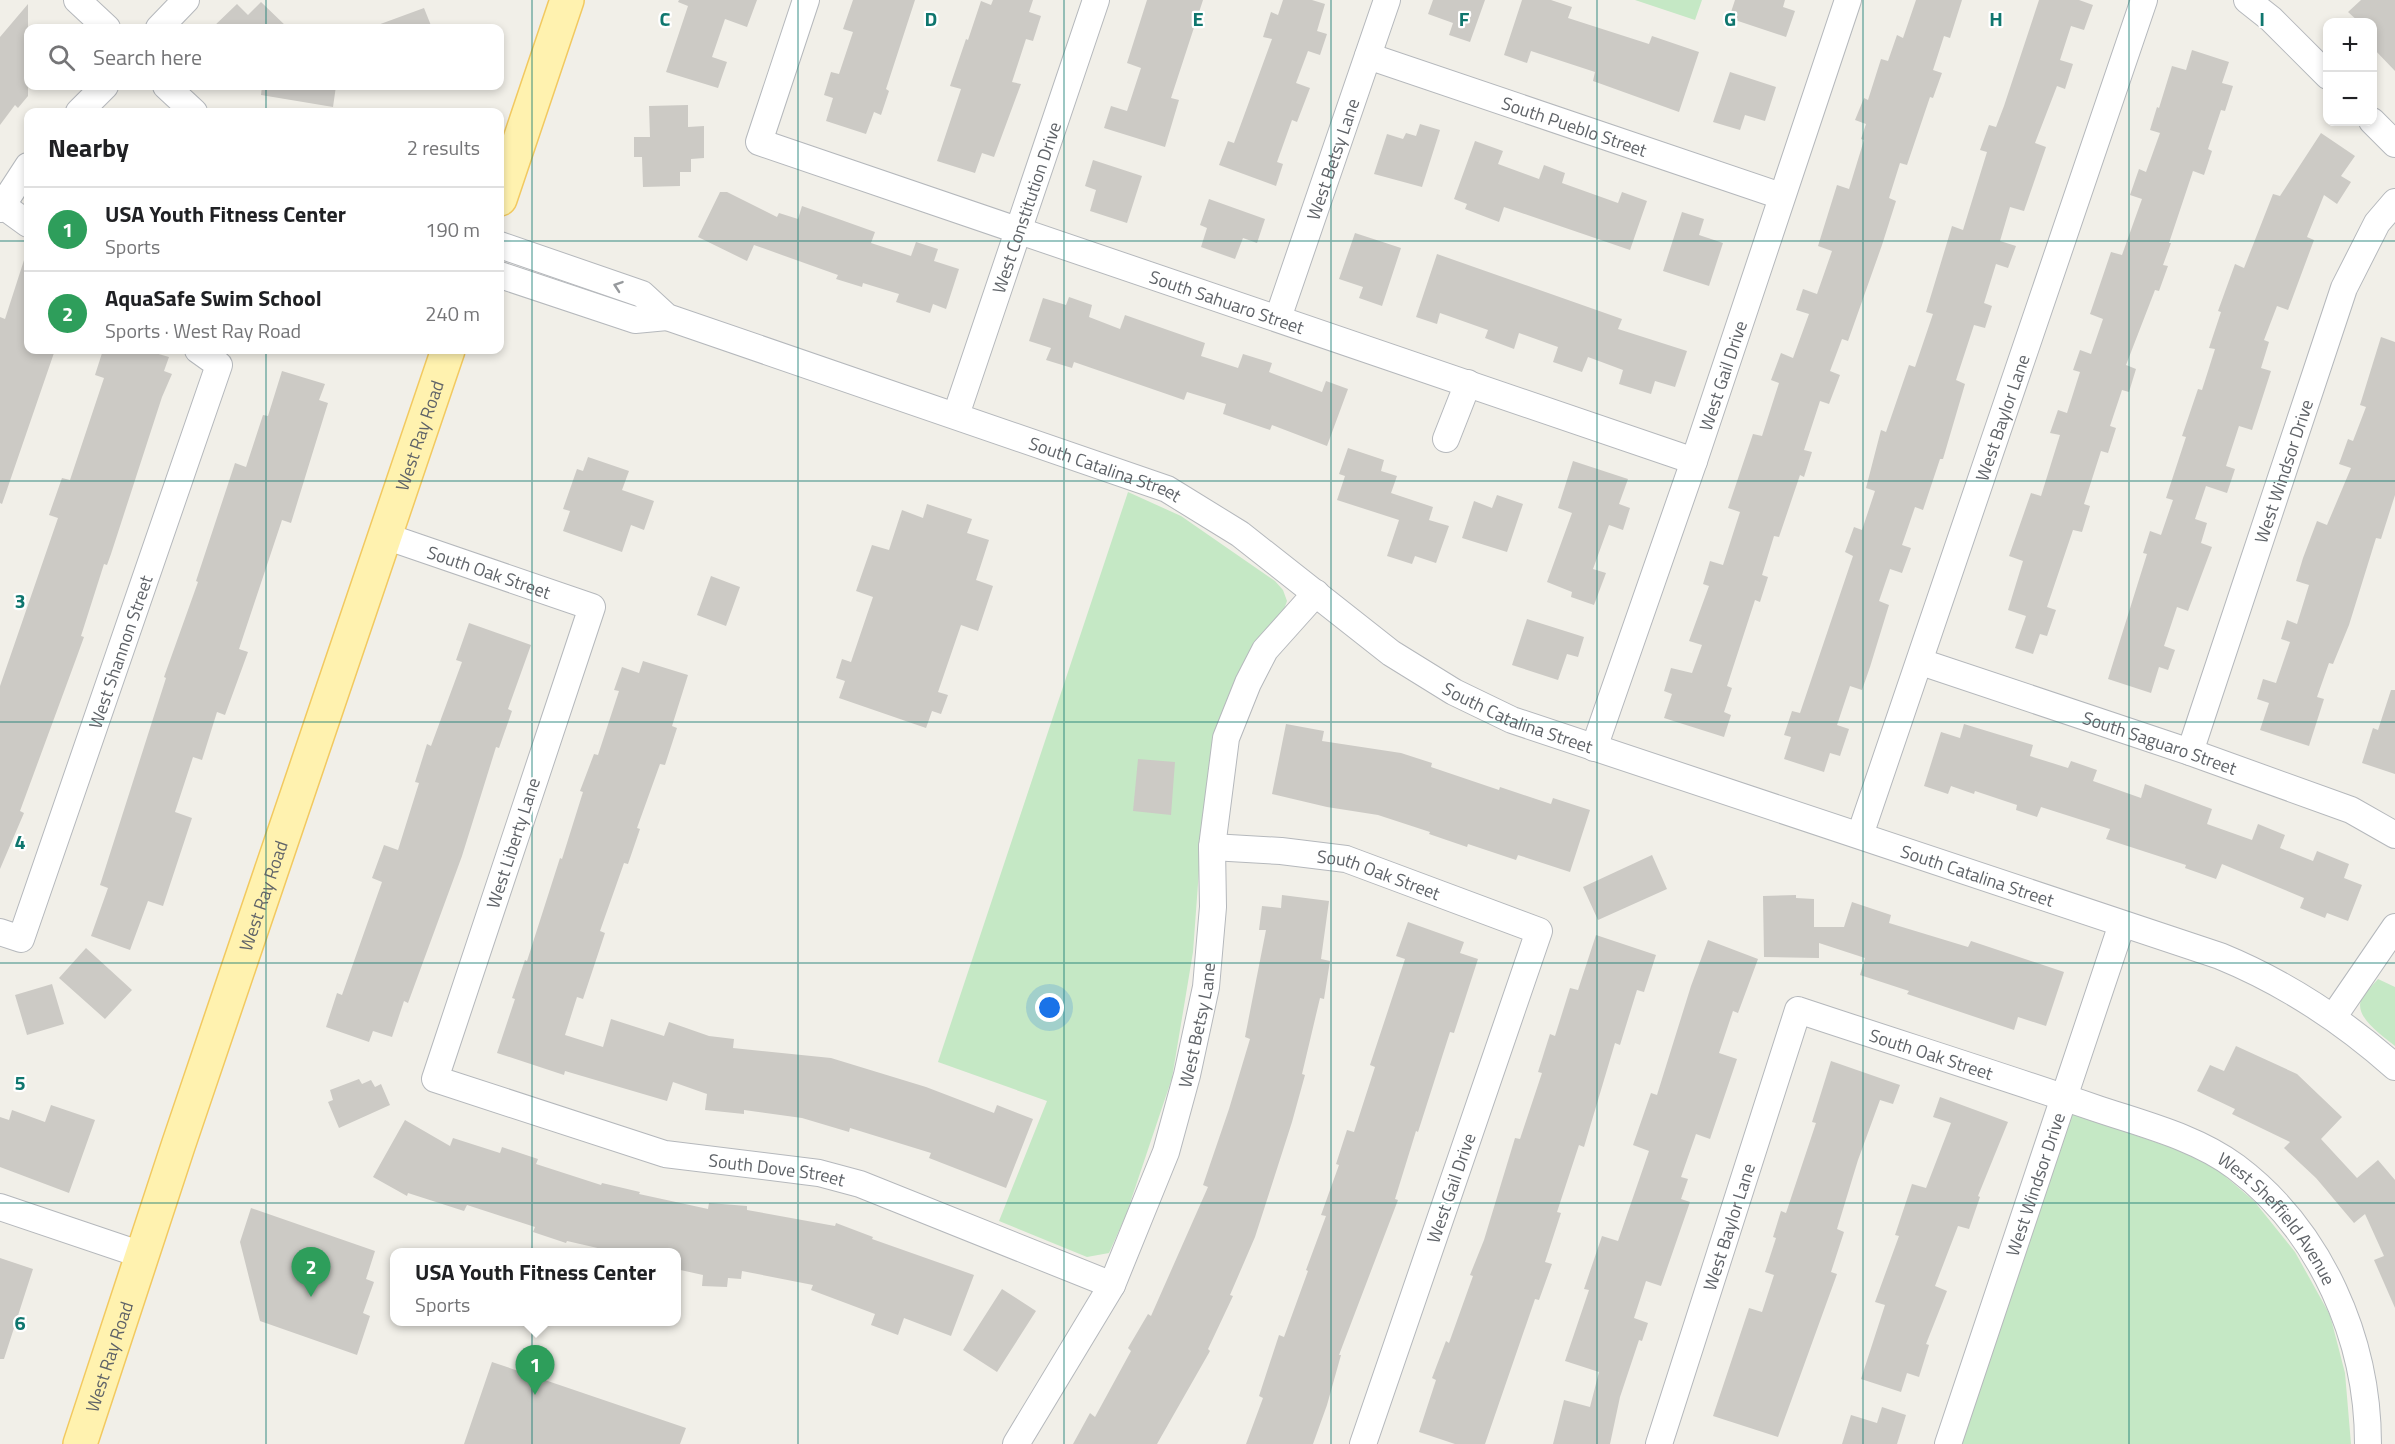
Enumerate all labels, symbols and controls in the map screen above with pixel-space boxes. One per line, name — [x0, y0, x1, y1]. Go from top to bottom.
text: C — [660, 3, 671, 34]
text: D — [925, 3, 937, 34]
text: E — [1192, 3, 1204, 34]
text: F — [1459, 3, 1470, 34]
text: G — [1724, 3, 1736, 34]
text: H — [1989, 3, 2003, 34]
text: I — [2259, 3, 2265, 34]
map controls — [2323, 18, 2377, 126]
button: + — [2323, 18, 2377, 72]
search box — [24, 24, 504, 90]
text: Search here — [93, 40, 202, 74]
icon: search — [45, 41, 78, 74]
button: − — [2323, 72, 2377, 126]
street label: South Pueblo Street — [1498, 89, 1651, 163]
street label: West Betsy Lane — [1299, 95, 1366, 224]
street label: West Constitution Drive — [985, 118, 1067, 297]
text: Nearby — [48, 128, 129, 167]
text: 2 results — [407, 132, 480, 163]
text: USA Youth Fitness Center — [105, 197, 346, 231]
text: 1 — [62, 214, 73, 245]
text: 190 m — [425, 214, 480, 245]
text: Sports — [105, 231, 160, 262]
street label: South Sahuaro Street — [1146, 263, 1309, 341]
text: AquaSafe Swim School — [105, 281, 322, 315]
one-way arrow — [613, 281, 624, 294]
text: 2 — [62, 298, 73, 329]
text: 240 m — [425, 298, 480, 329]
text: Sports · West Ray Road — [105, 315, 301, 346]
street label: West Gail Drive — [1692, 317, 1754, 434]
street label: West Baylor Lane — [1968, 350, 2036, 485]
street label: West Ray Road — [388, 377, 450, 494]
street label: West Windsor Drive — [2247, 396, 2320, 546]
street label: South Catalina Street — [1025, 429, 1188, 509]
street label: South Oak Street — [424, 538, 555, 606]
street label: West Shannon Street — [81, 571, 159, 732]
text: 3 — [14, 585, 26, 616]
street label: South Catalina Street — [1437, 675, 1597, 760]
street label: South Saguaro Street — [2079, 704, 2241, 782]
street label: West Liberty Lane — [479, 774, 547, 912]
text: 4 — [14, 826, 26, 857]
street label: West Ray Road — [232, 837, 294, 955]
street label: South Catalina Street — [1897, 837, 2058, 913]
street label: South Oak Street — [1316, 842, 1445, 907]
street label: West Betsy Lane — [1171, 961, 1222, 1091]
your location — [1035, 993, 1064, 1022]
street label: South Oak Street — [1866, 1021, 1997, 1087]
text: 5 — [14, 1067, 26, 1098]
street label: West Windsor Drive — [1998, 1109, 2072, 1260]
street label: West Gail Drive — [1420, 1129, 1482, 1247]
street label: West Sheffield Avenue — [2213, 1145, 2343, 1290]
street label: South Dove Street — [707, 1146, 849, 1193]
street label: West Baylor Lane — [1695, 1160, 1762, 1294]
pin: 2 — [292, 1248, 330, 1297]
popup — [390, 1248, 681, 1326]
text: USA Youth Fitness Center — [415, 1255, 656, 1289]
text: Sports — [415, 1289, 470, 1320]
street label: West Ray Road — [78, 1298, 140, 1415]
text: 6 — [14, 1307, 26, 1338]
pin: 1 — [516, 1346, 554, 1395]

